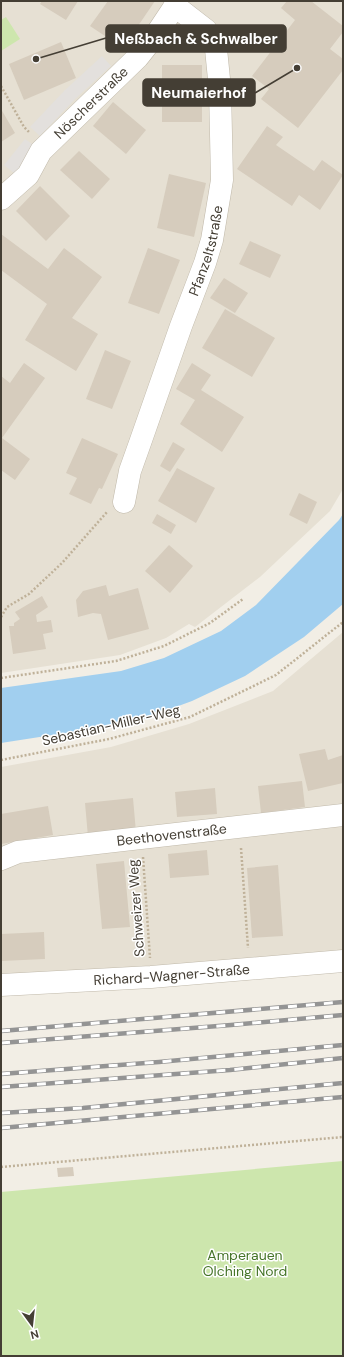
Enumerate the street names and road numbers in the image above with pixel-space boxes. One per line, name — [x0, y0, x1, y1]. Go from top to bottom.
street label: Nöscherstraße — [50, 63, 132, 143]
street label: Pfanzeltstraße — [184, 204, 227, 298]
street label: Sebastian-Miller-Weg — [40, 700, 182, 750]
street label: Beethovenstraße — [116, 819, 228, 850]
street label: Schweizer Weg — [124, 858, 148, 957]
street label: Richard-Wagner-Straße — [93, 960, 251, 989]

